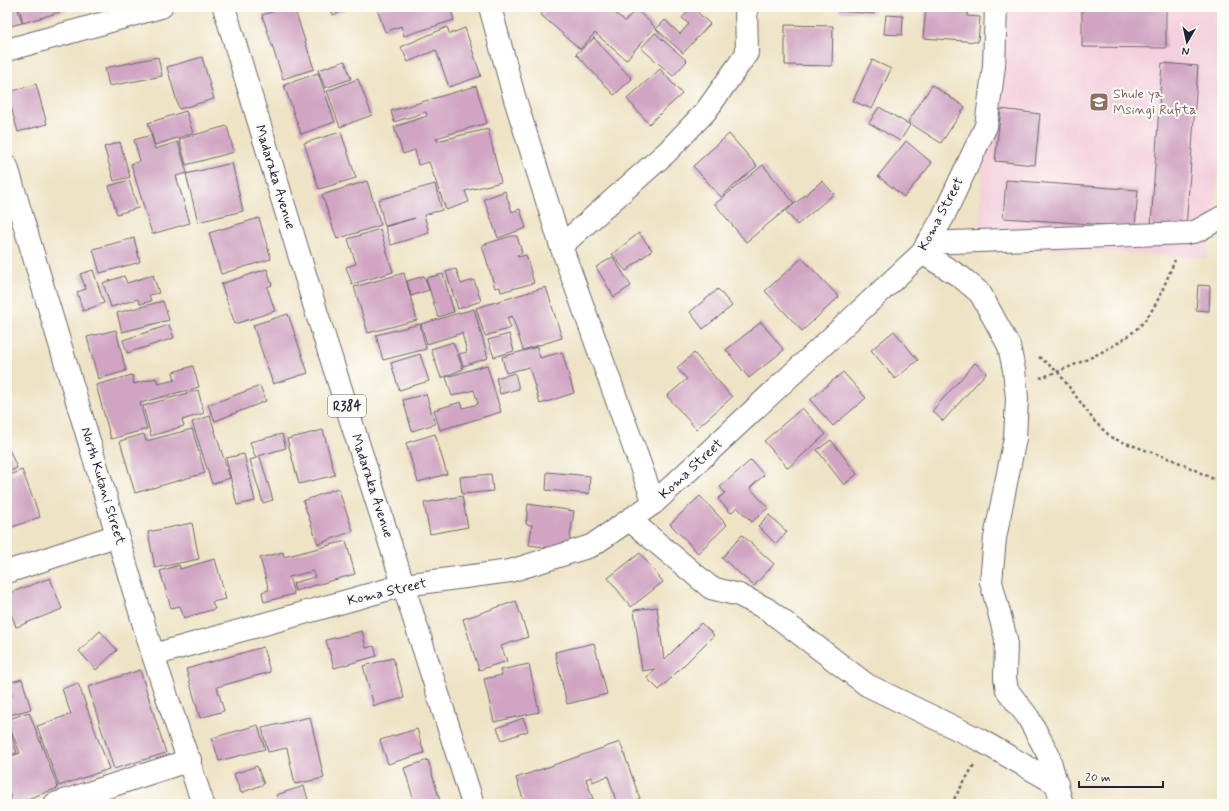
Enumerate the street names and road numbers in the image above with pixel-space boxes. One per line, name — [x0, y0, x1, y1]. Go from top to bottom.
street label: Madaraka Avenue — [251, 123, 299, 231]
street label: Koma Street — [914, 174, 968, 254]
road number: R384 — [328, 395, 366, 417]
street label: North Kutani Street — [77, 425, 130, 548]
street label: Madaraka Avenue — [347, 432, 397, 540]
street label: Koma Street — [655, 435, 727, 503]
street label: Koma Street — [346, 574, 429, 610]

